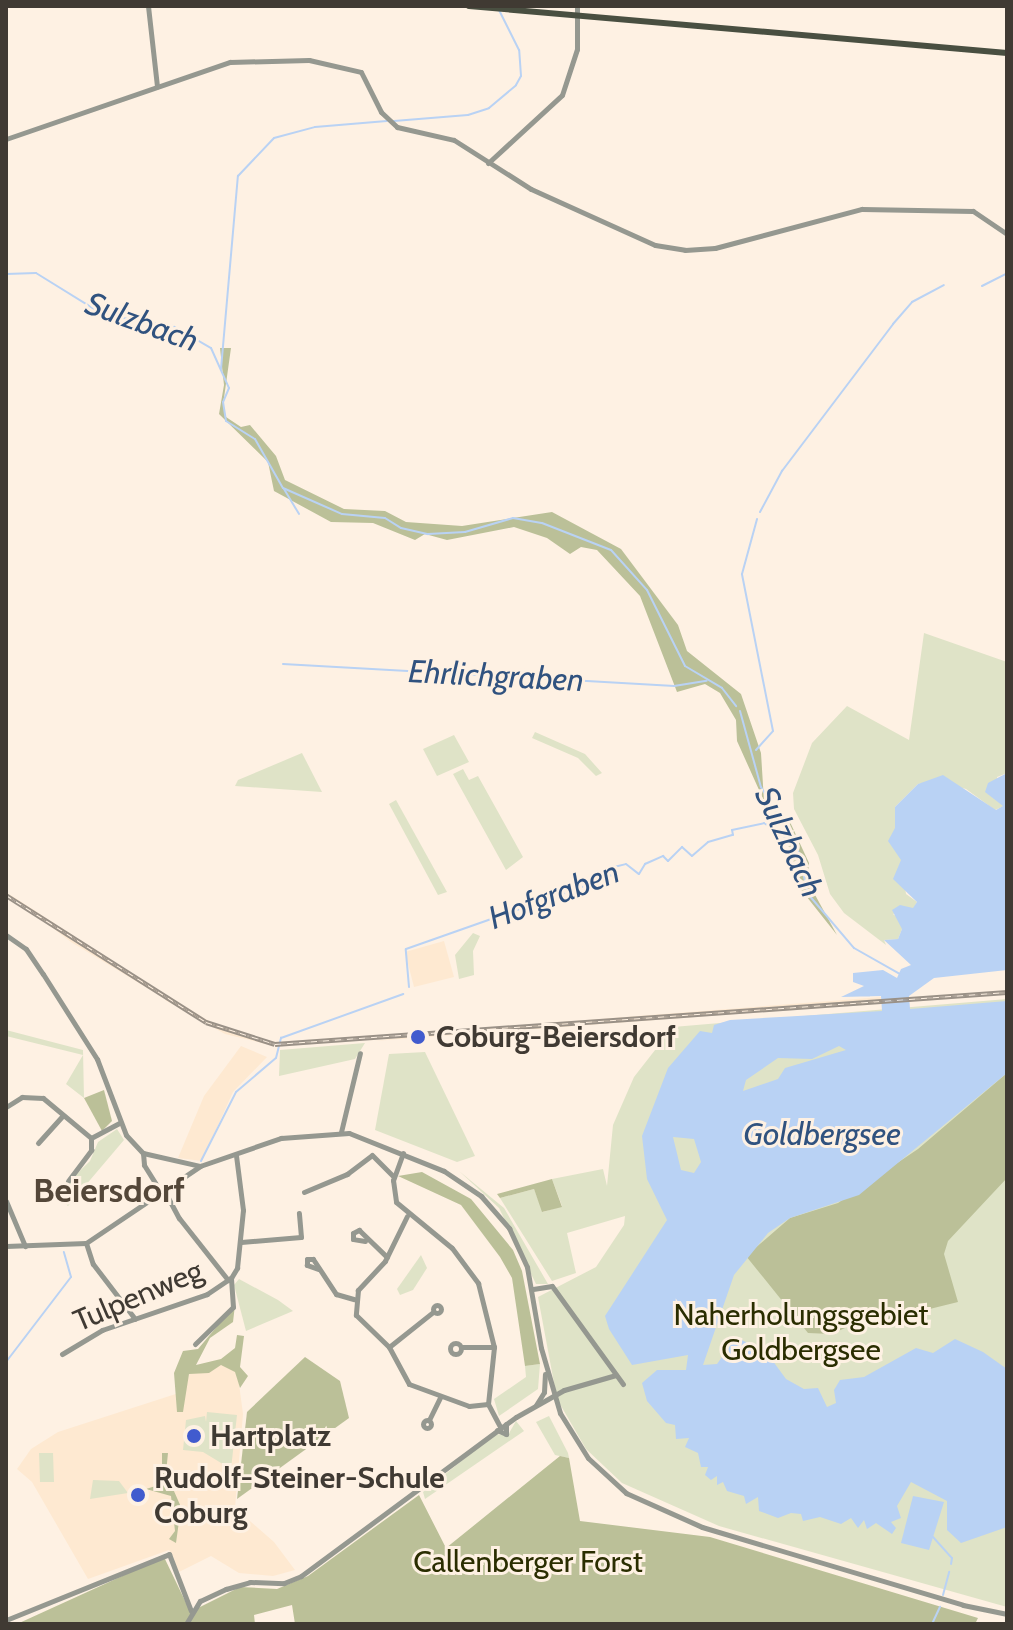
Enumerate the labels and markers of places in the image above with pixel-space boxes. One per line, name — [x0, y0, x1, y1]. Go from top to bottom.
place label: Coburg-Beiersdorf — [436, 1019, 676, 1055]
marker: Coburg-Beiersdorf — [407, 1026, 429, 1048]
place label: Hartplatz — [210, 1418, 331, 1454]
marker: Hartplatz — [185, 1427, 203, 1445]
place label: Rudolf-Steiner-Schule Coburg — [154, 1460, 445, 1530]
marker: Rudolf-Steiner-Schule Coburg — [129, 1486, 147, 1504]

